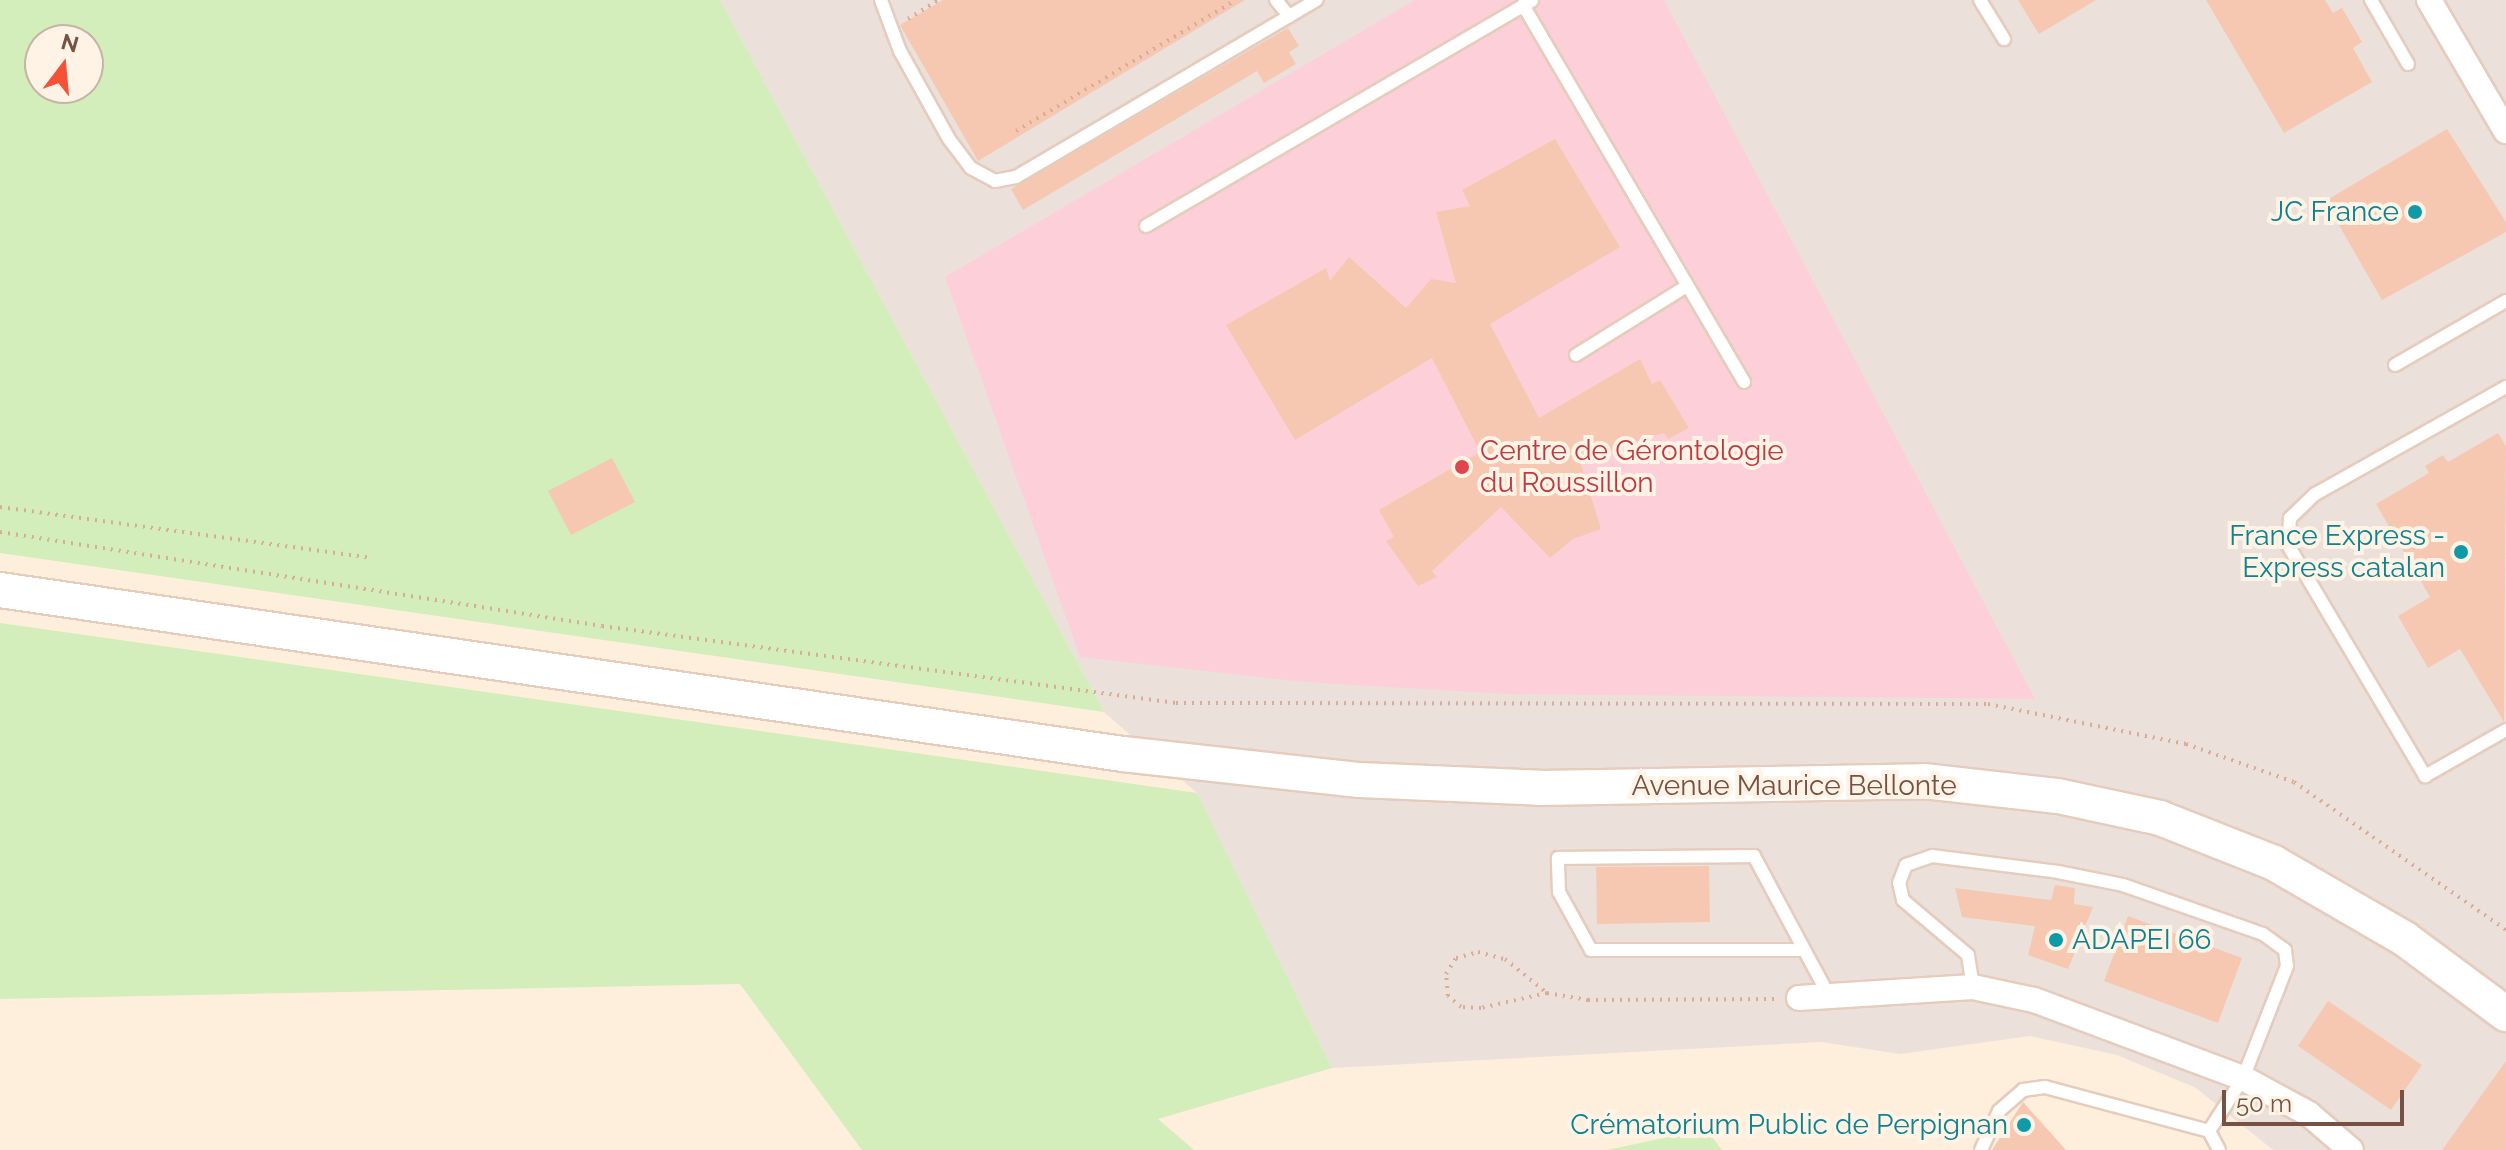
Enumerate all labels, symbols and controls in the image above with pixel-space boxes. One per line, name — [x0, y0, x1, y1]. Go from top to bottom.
north arrow — [24, 24, 104, 104]
text: N — [58, 28, 82, 58]
place label: JC France — [2271, 195, 2399, 229]
marker: JC France — [2406, 203, 2424, 221]
place label: Centre de Gérontologie du Roussillon — [1480, 434, 1784, 500]
marker: Centre de Gérontologie du Roussillon — [1451, 456, 1473, 478]
place label: France Express - Express catalan — [2229, 519, 2445, 585]
marker: France Express - Express catalan — [2452, 543, 2470, 561]
street label: Avenue Maurice Bellonte — [1631, 769, 1957, 803]
place label: ADAPEI 66 — [2072, 923, 2211, 957]
marker: ADAPEI 66 — [2047, 931, 2065, 949]
scale bar — [2226, 1074, 2408, 1124]
text: 50 m — [2236, 1089, 2292, 1118]
place label: Crématorium Public de Perpignan — [1570, 1108, 2008, 1142]
marker: Crématorium Public de Perpignan — [2015, 1116, 2033, 1134]

